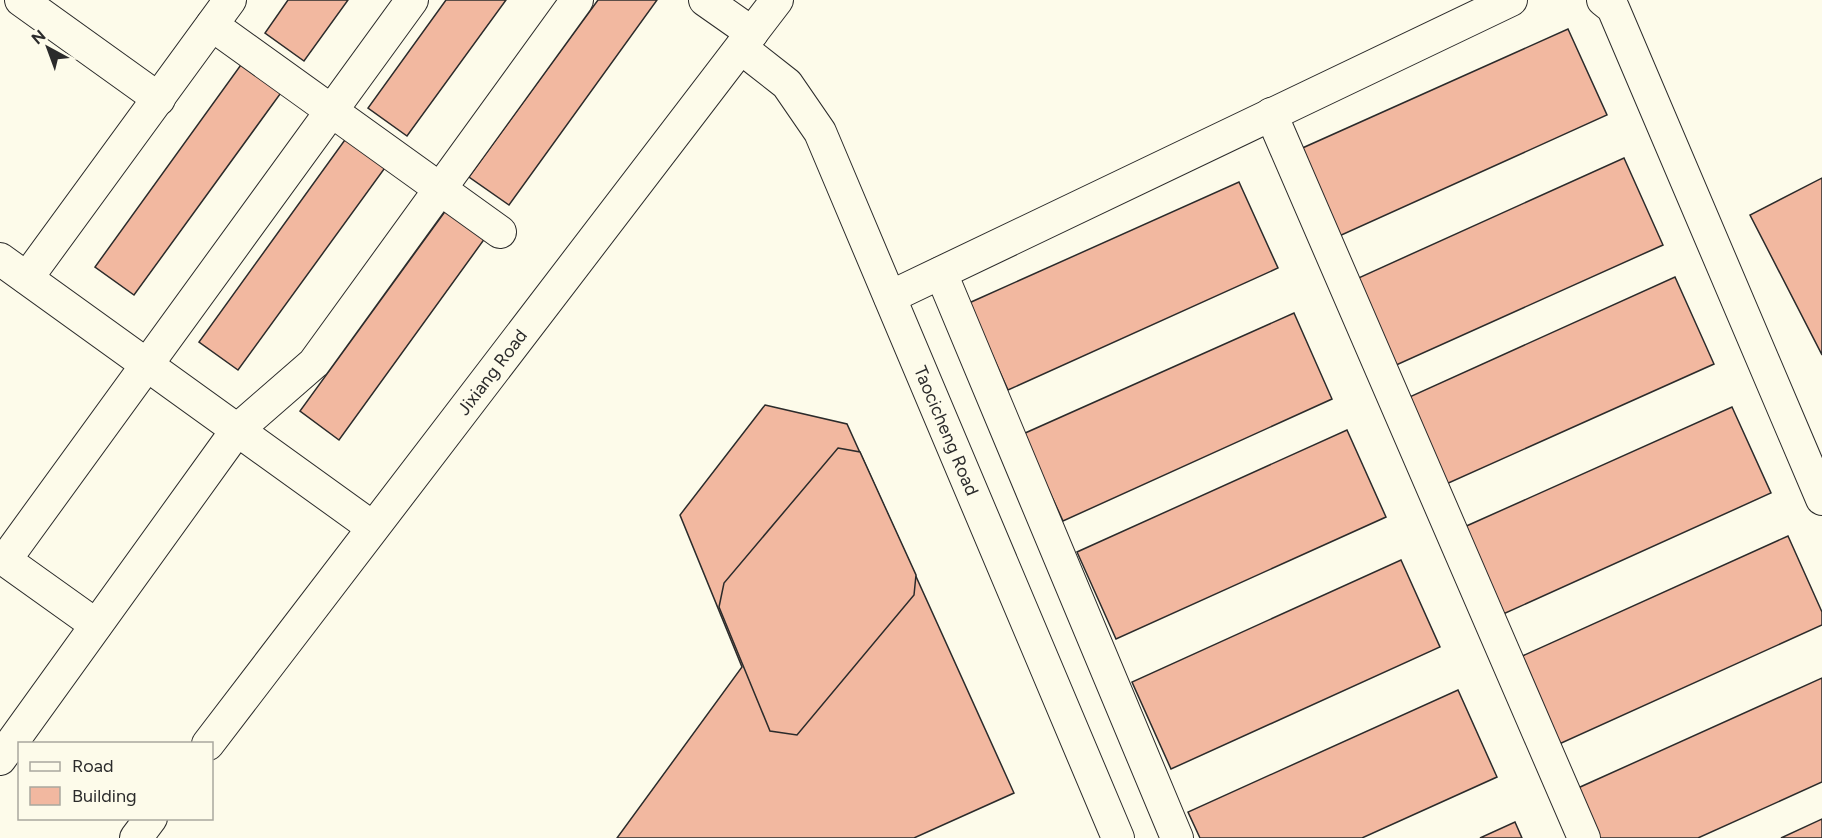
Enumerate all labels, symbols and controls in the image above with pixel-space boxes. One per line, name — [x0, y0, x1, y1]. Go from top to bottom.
north arrow — [18, 18, 78, 78]
text: N — [28, 26, 49, 48]
street label: Jixiang Road — [453, 325, 532, 419]
street label: Taocicheng Road — [909, 363, 983, 499]
legend — [18, 742, 213, 820]
text: Road — [72, 755, 113, 777]
text: Building — [72, 785, 137, 807]

